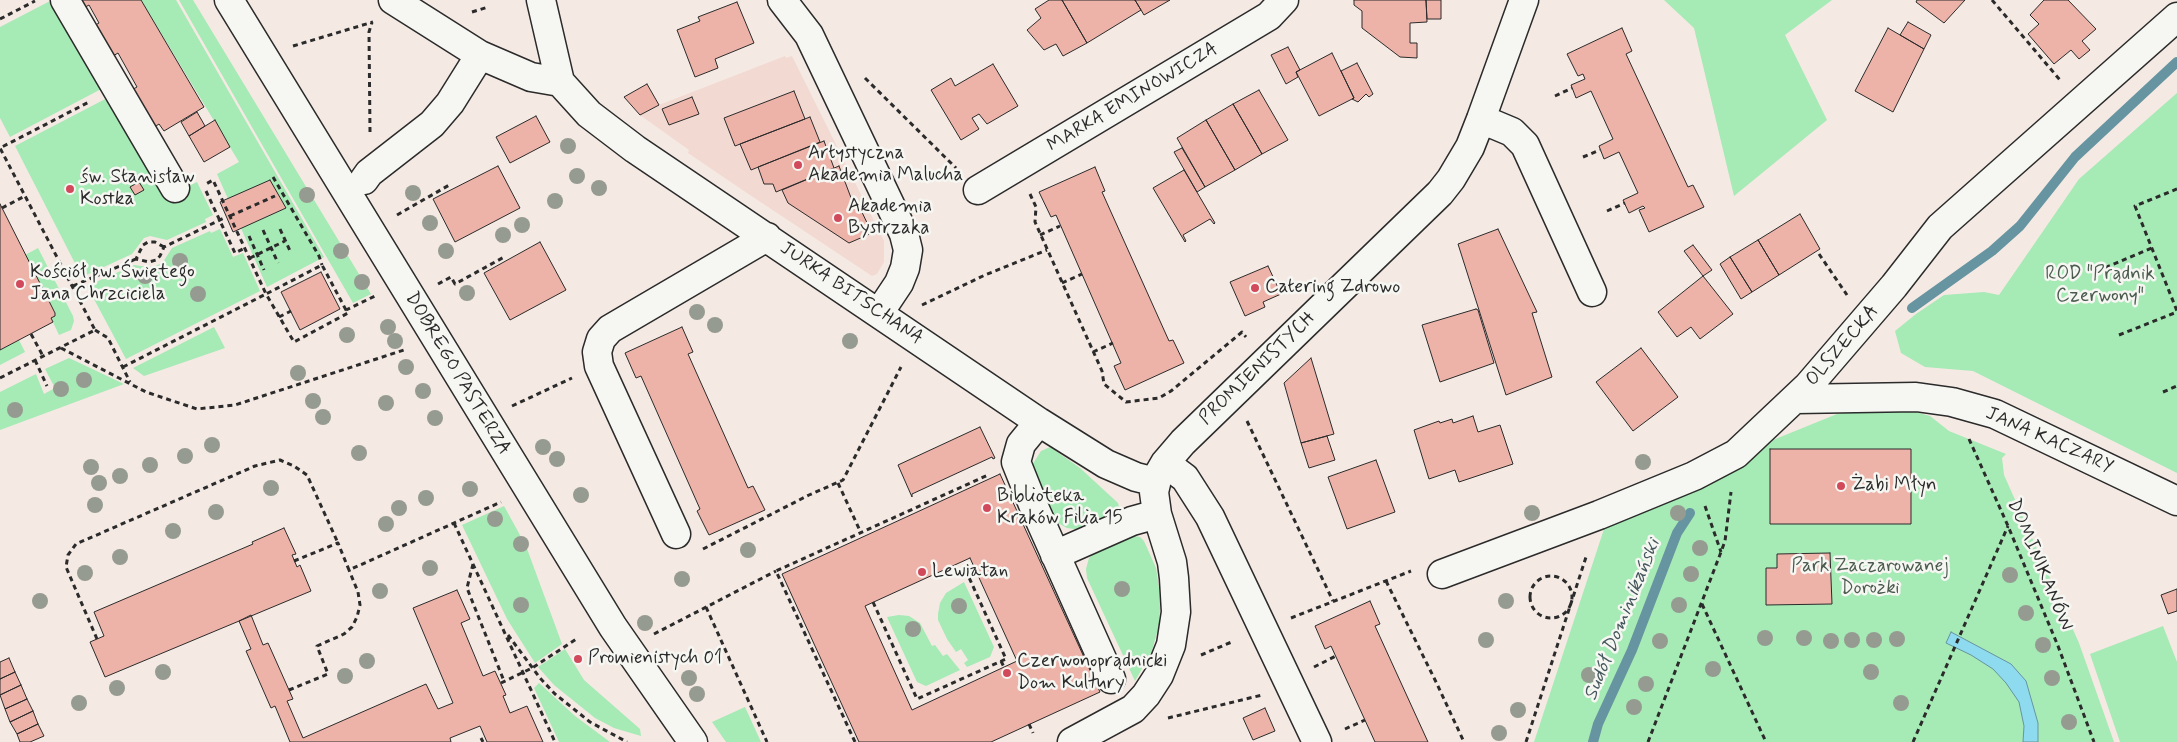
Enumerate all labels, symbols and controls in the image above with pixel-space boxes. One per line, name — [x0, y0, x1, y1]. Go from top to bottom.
street label: MARKA EMINOWICZA — [1044, 38, 1222, 158]
place label: Artystyczna Akademia Malucha — [808, 143, 963, 187]
marker: Artystyczna Akademia Malucha — [792, 159, 804, 171]
place label: św. Stanisław Kostka — [80, 167, 195, 211]
marker: św. Stanisław Kostka — [64, 183, 76, 195]
place label: Akademia Bystrzaka — [848, 196, 932, 240]
marker: Akademia Bystrzaka — [832, 212, 844, 224]
street label: JURKA BITSCHANA — [775, 238, 927, 350]
place label: Kościół pw. Świętego Jana Chrzciciela — [30, 262, 195, 306]
park label: ROD "Prądnik Czerwony" — [2045, 264, 2155, 308]
place label: Catering Zdrowo — [1265, 277, 1400, 299]
marker: Kościół pw. Świętego Jana Chrzciciela — [14, 278, 26, 290]
marker: Catering Zdrowo — [1249, 282, 1261, 294]
street label: DOBREGO PASTERZA — [399, 288, 515, 460]
street label: OLSZECKA — [1802, 301, 1884, 391]
street label: PROMIENISTYCH — [1195, 308, 1321, 430]
street label: JANA KACZARY — [1982, 403, 2116, 479]
place label: Żabi Młyn — [1851, 475, 1937, 497]
marker: Żabi Młyn — [1835, 480, 1847, 492]
place label: Biblioteka Kraków Filia 15 — [997, 486, 1123, 530]
street label: DOMINIKANÓW — [2001, 496, 2077, 634]
marker: Biblioteka Kraków Filia 15 — [981, 502, 993, 514]
water label: Sudół Dominikański — [1580, 536, 1666, 704]
park label: Park Zaczarowanej Dorożki — [1791, 556, 1949, 600]
place label: Lewiatan — [932, 561, 1008, 583]
marker: Lewiatan — [916, 566, 928, 578]
place label: Promienistych 01 — [588, 648, 722, 670]
place label: Czerwonoprądnicki Dom Kultury — [1017, 651, 1167, 695]
marker: Promienistych 01 — [572, 653, 584, 665]
marker: Czerwonoprądnicki Dom Kultury — [1001, 667, 1013, 679]

